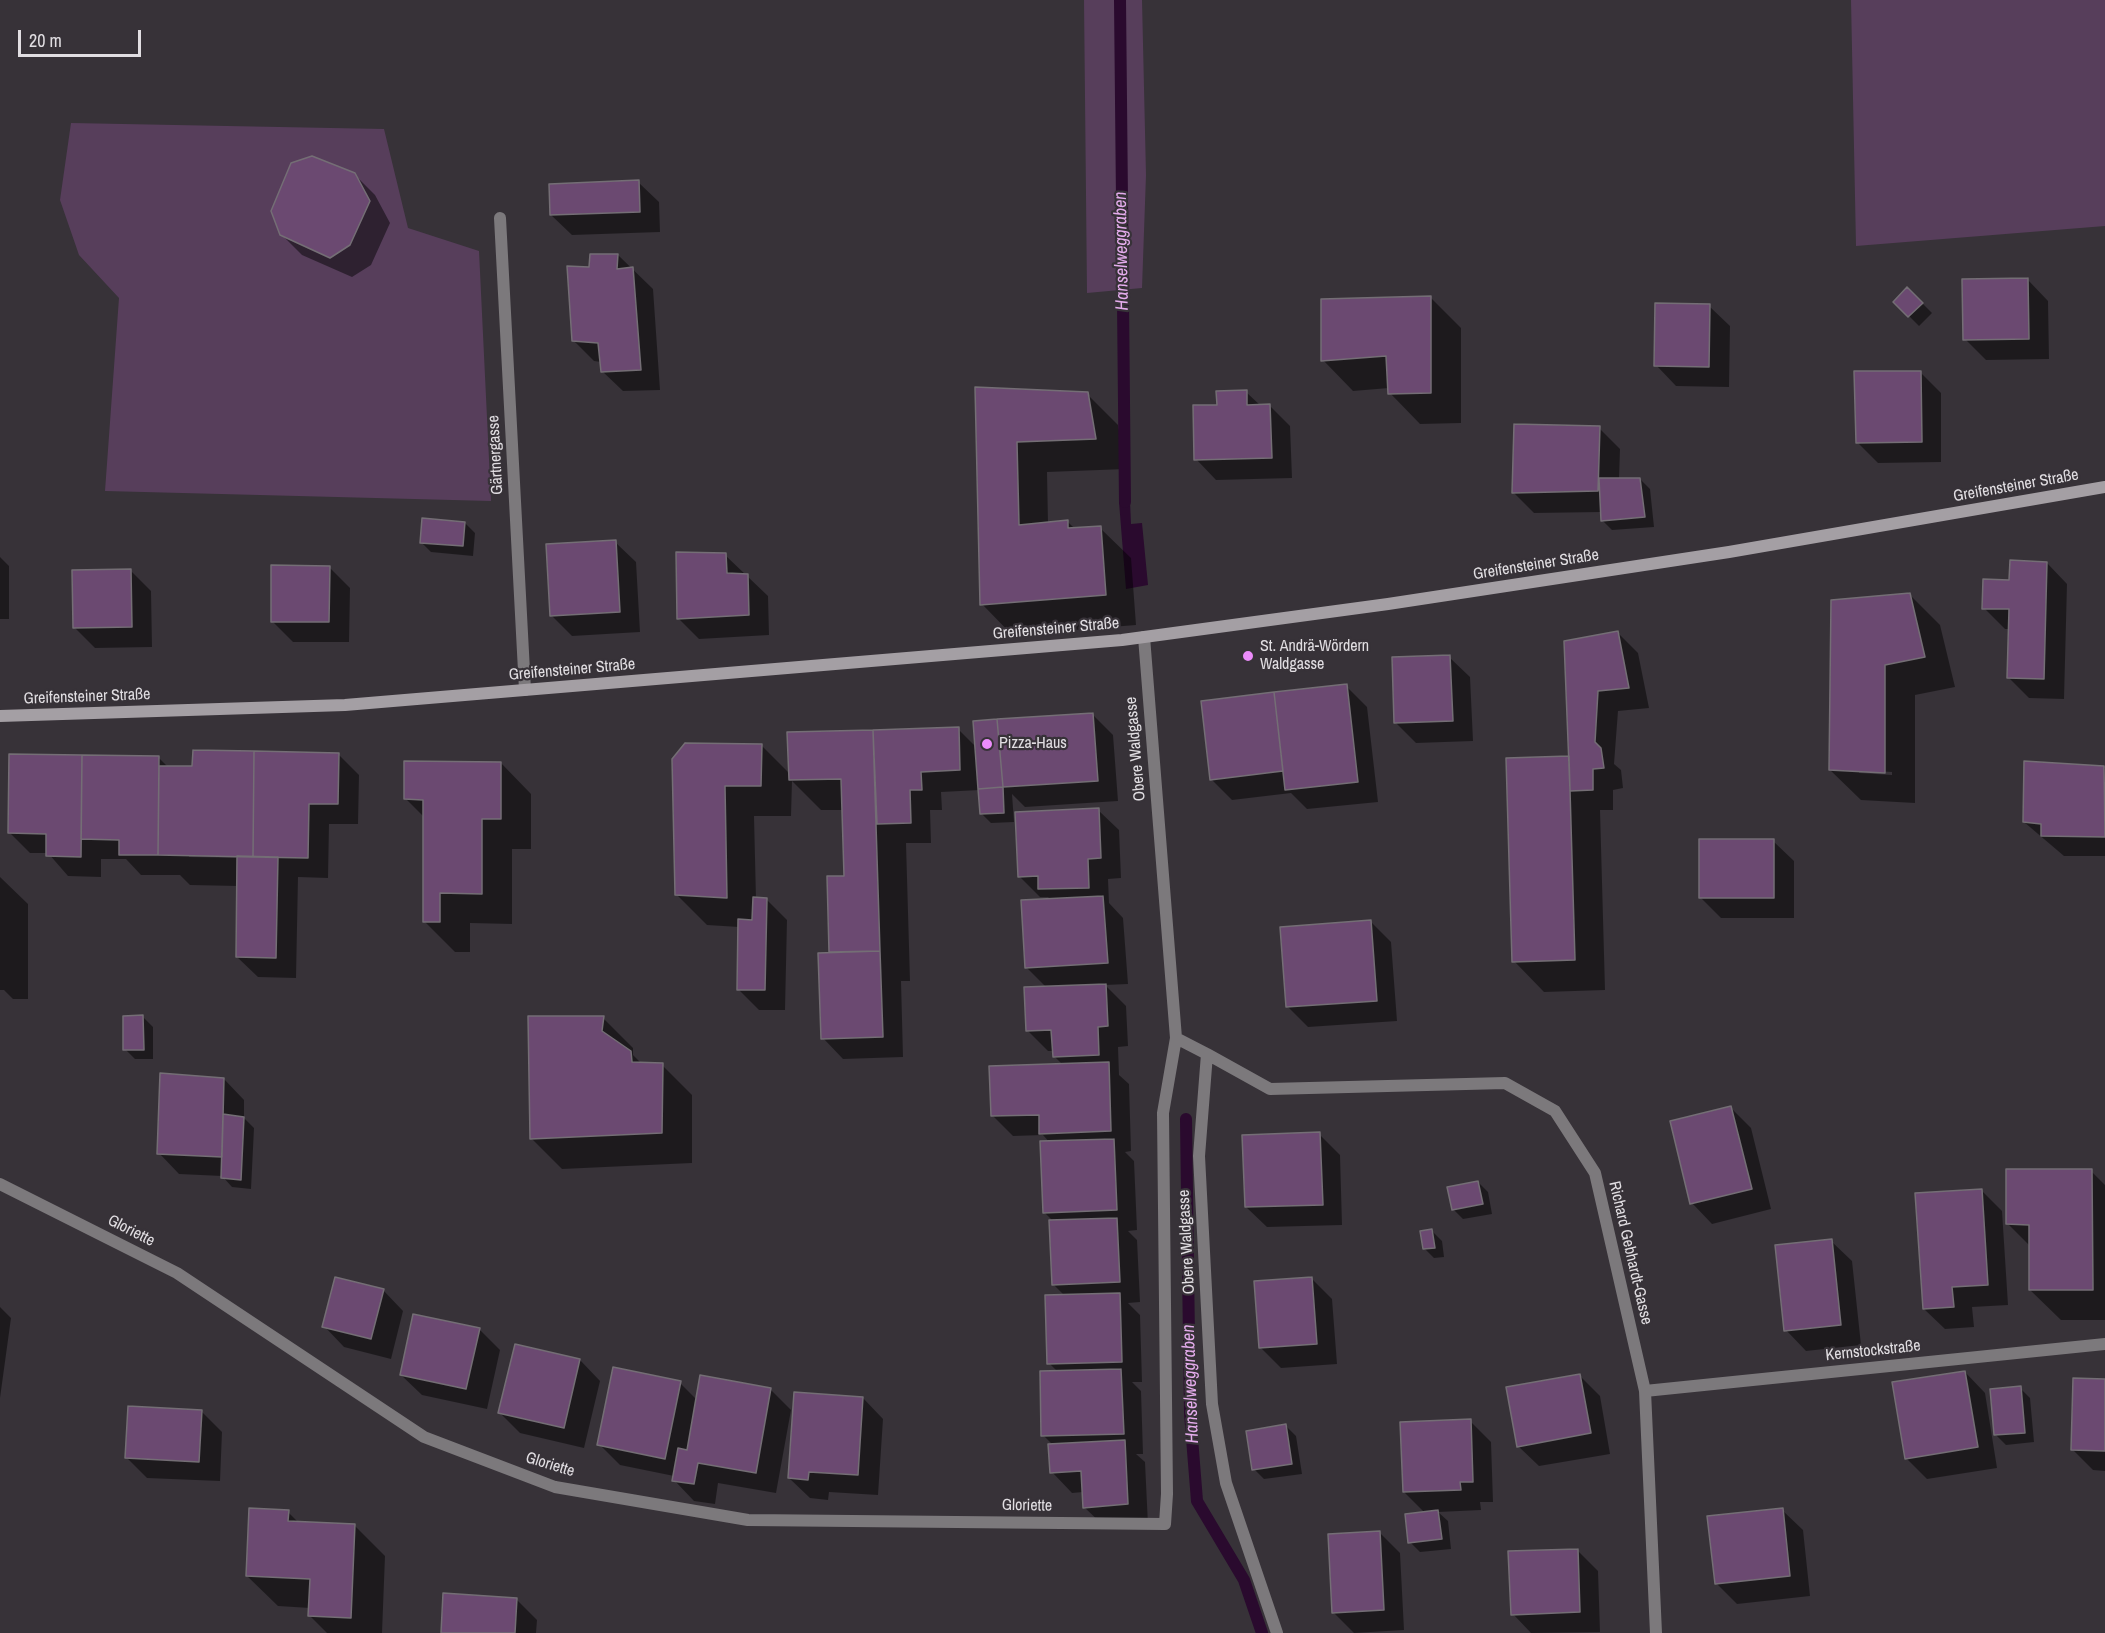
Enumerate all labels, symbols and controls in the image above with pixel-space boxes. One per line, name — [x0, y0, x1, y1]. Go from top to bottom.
scale bar — [21, 18, 144, 56]
text: 20 m — [29, 28, 62, 53]
water label: Hanselweggraben — [1110, 191, 1134, 311]
street label: Gärtnergasse — [484, 415, 508, 495]
street label: Greifensteiner Straße — [1952, 466, 2080, 506]
street label: Greifensteiner Straße — [1472, 546, 1600, 584]
street label: Greifensteiner Straße — [992, 614, 1120, 644]
place label: St. Andrä-Wördern Waldgasse — [1260, 637, 1369, 675]
marker: St. Andrä-Wördern Waldgasse — [1241, 649, 1255, 663]
street label: Greifensteiner Straße — [508, 655, 636, 685]
street label: Greifensteiner Straße — [23, 685, 151, 709]
street label: Obere Waldgasse — [1122, 696, 1150, 802]
place label: Pizza-Haus — [999, 734, 1067, 754]
marker: Pizza-Haus — [980, 737, 994, 751]
street label: Richard Gebhardt-Gasse — [1604, 1179, 1656, 1327]
street label: Obere Waldgasse — [1175, 1189, 1199, 1295]
street label: Gloriette — [104, 1211, 158, 1251]
water label: Hanselweggraben — [1178, 1324, 1204, 1444]
street label: Kernstockstraße — [1824, 1336, 1922, 1366]
street label: Gloriette — [523, 1448, 577, 1482]
street label: Gloriette — [1002, 1496, 1052, 1516]

